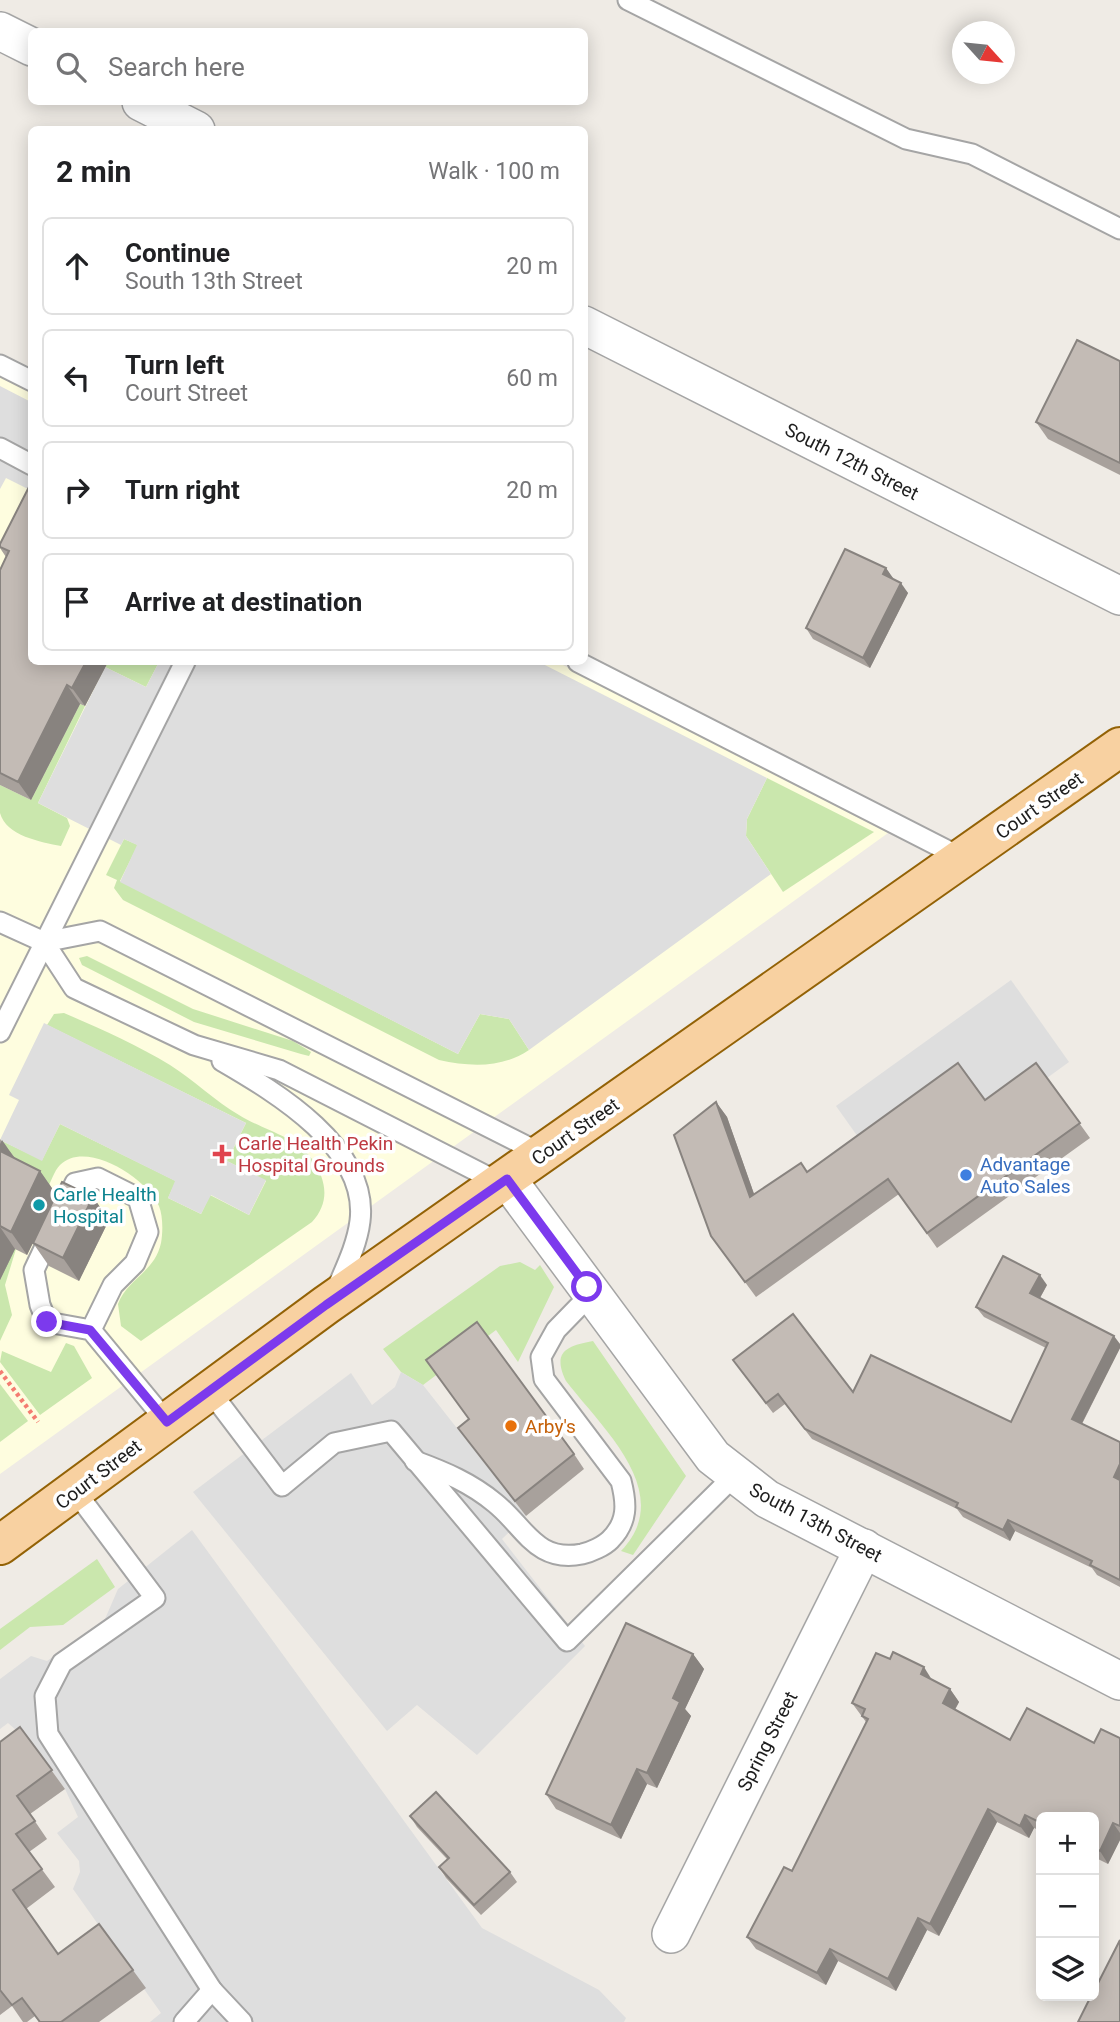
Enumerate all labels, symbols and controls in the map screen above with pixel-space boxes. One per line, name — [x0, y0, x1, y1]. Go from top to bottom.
north arrow — [952, 21, 1015, 84]
search box — [28, 28, 588, 105]
icon: search — [52, 48, 90, 86]
text: Search here — [108, 52, 245, 82]
text: 2 min — [56, 154, 131, 189]
text: Walk · 100 m — [428, 158, 560, 185]
text: Continue — [125, 238, 230, 268]
icon: ahead — [58, 247, 96, 285]
text: 20 m — [506, 253, 558, 280]
text: South 13th Street — [125, 268, 303, 295]
text: Turn left — [125, 350, 224, 380]
icon: left — [58, 359, 96, 397]
text: 60 m — [506, 365, 558, 392]
text: Court Street — [125, 380, 248, 407]
street label: South 12th Street — [781, 418, 922, 505]
icon: right — [58, 471, 96, 509]
text: Turn right — [125, 475, 240, 505]
text: 20 m — [506, 477, 558, 504]
icon: arrive — [58, 583, 96, 621]
text: Arrive at destination — [125, 587, 362, 617]
street label: Court Street — [991, 767, 1088, 844]
street label: Court Street — [527, 1093, 624, 1170]
place label: Carle Health Pekin Hospital Grounds — [238, 1132, 393, 1177]
marker: Carle Health Pekin Hospital Grounds — [212, 1144, 232, 1164]
place label: Advantage Auto Sales — [980, 1153, 1070, 1198]
marker: Advantage Auto Sales — [958, 1167, 974, 1183]
place label: Carle Health Hospital — [53, 1183, 157, 1228]
marker: Carle Health Hospital — [31, 1197, 47, 1213]
route start — [571, 1271, 602, 1302]
route end — [31, 1306, 62, 1337]
place label: Arby's — [525, 1415, 576, 1438]
marker: Arby's — [503, 1418, 519, 1434]
street label: Court Street — [51, 1435, 146, 1514]
street label: South 13th Street — [746, 1478, 886, 1567]
street label: Spring Street — [732, 1687, 802, 1795]
map controls — [1036, 1812, 1099, 2001]
button: + — [1036, 1812, 1099, 1875]
button: − — [1036, 1875, 1099, 1938]
button: layers — [1036, 1938, 1099, 2001]

